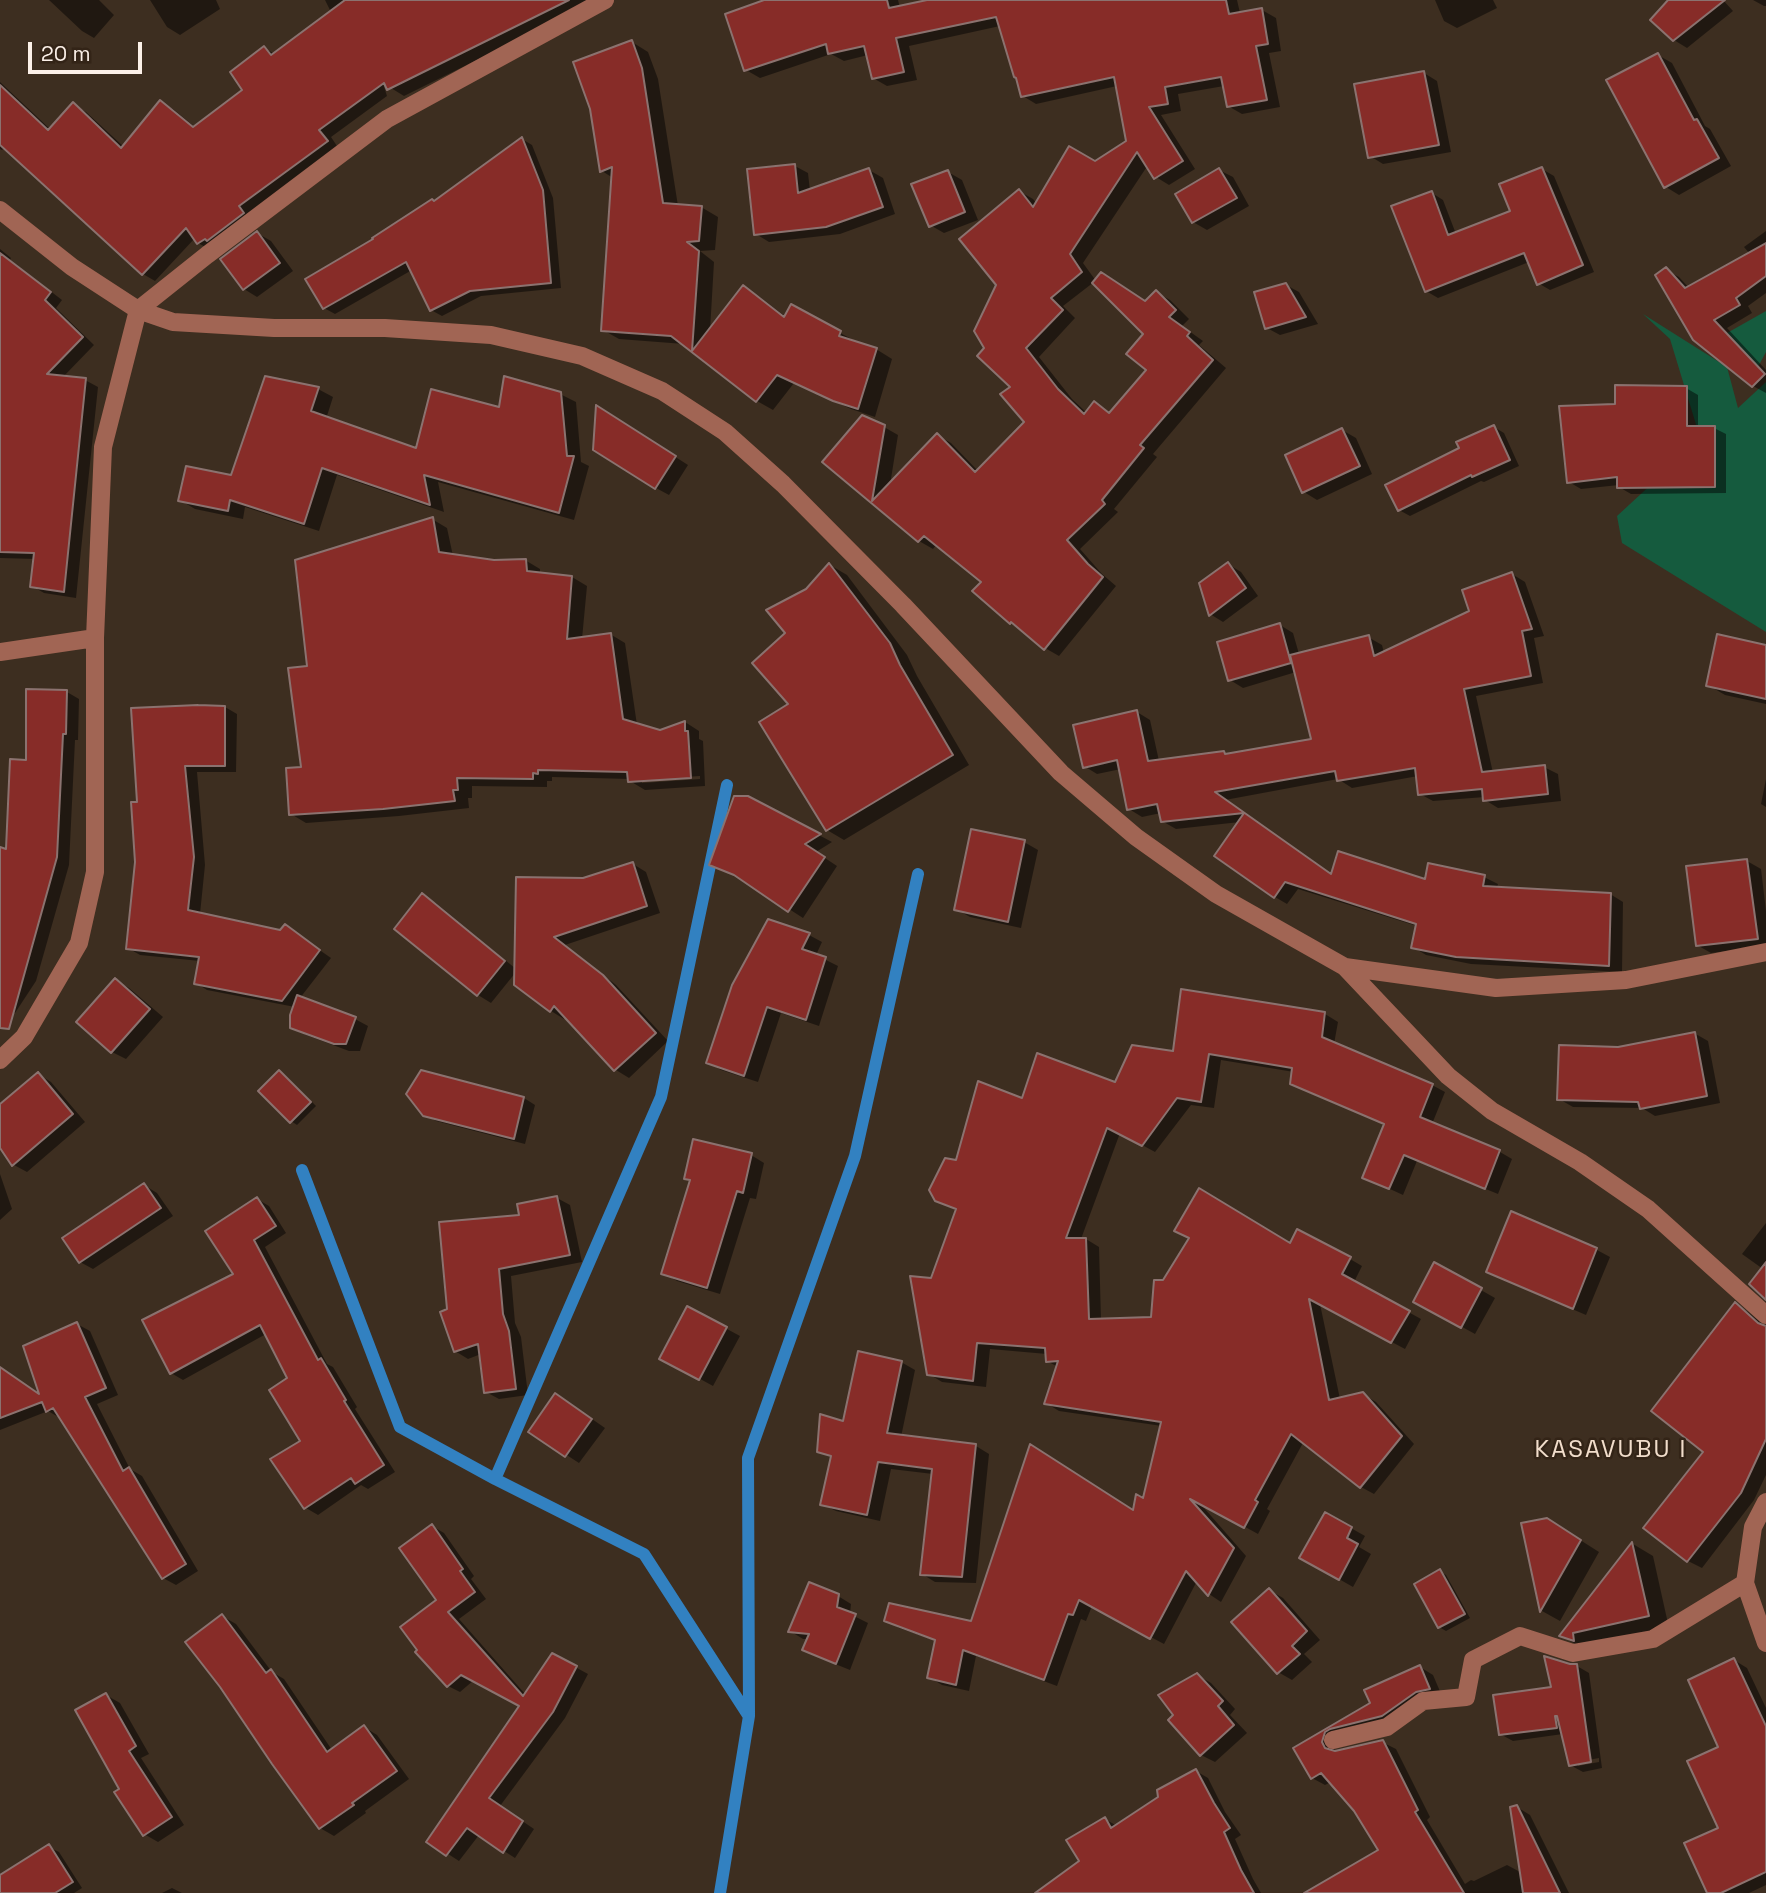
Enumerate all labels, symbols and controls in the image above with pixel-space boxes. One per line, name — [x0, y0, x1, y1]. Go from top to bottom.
scale bar — [32, 28, 145, 72]
text: 20 m — [41, 40, 91, 67]
district label: KASAVUBU I — [1536, 1436, 1686, 1464]

